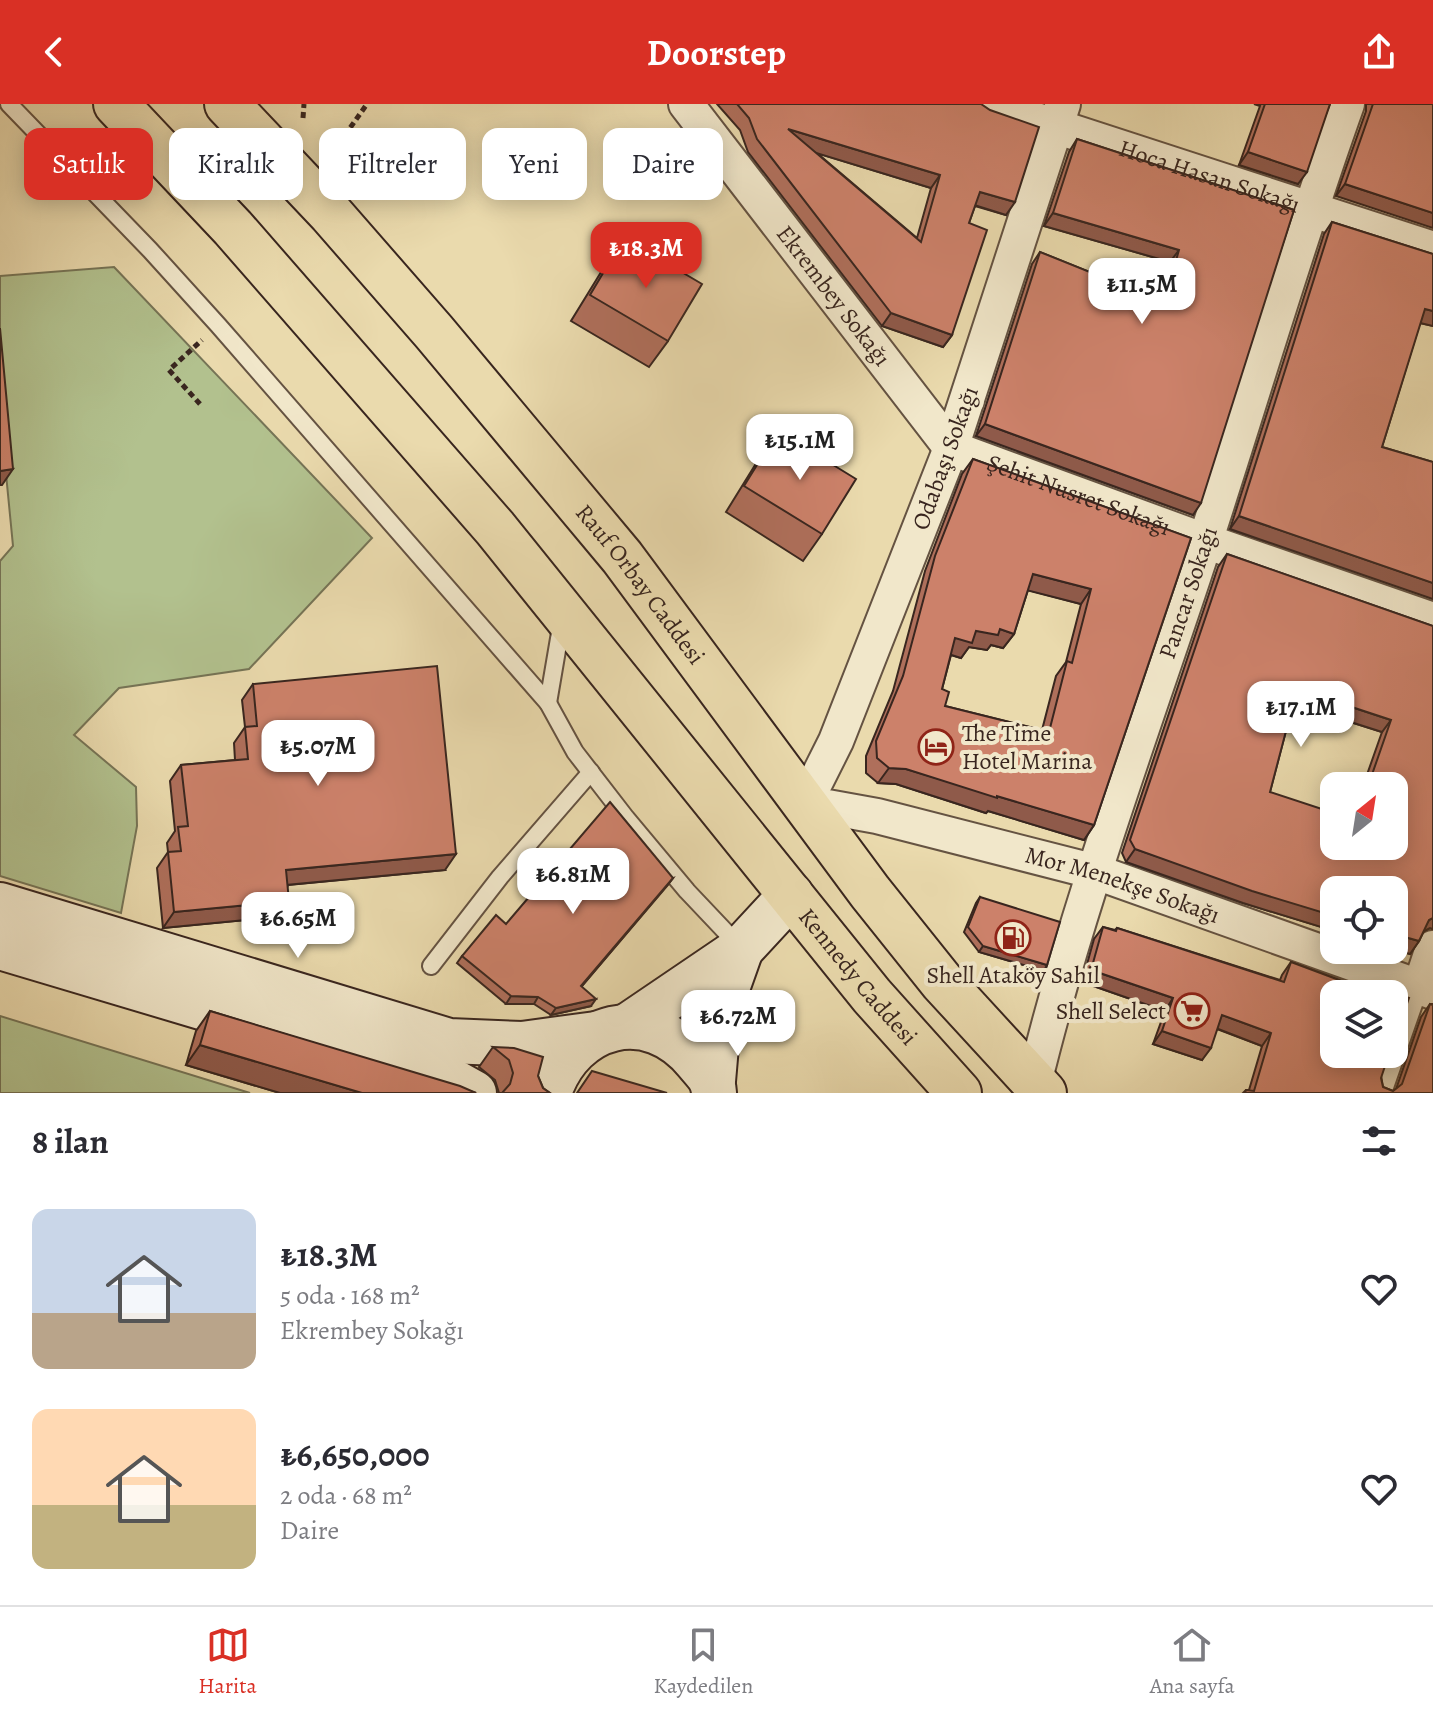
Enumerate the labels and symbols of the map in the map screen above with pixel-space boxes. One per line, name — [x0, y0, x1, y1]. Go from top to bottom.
street label: Hoca Hasan Sokağı — [1115, 132, 1304, 221]
street label: Ekrembey Sokağı — [769, 219, 898, 373]
pin: ₺18.3M — [581, 222, 711, 290]
pin: ₺11.5M — [1077, 258, 1207, 326]
street label: Odabaşı Sokağı — [904, 382, 986, 534]
pin: ₺15.1M — [735, 414, 865, 482]
street label: Şehit Nusret Sokağı — [982, 447, 1175, 543]
street label: Rauf Orbay Caddesi — [568, 497, 712, 671]
street label: Pancar Sokağı — [1151, 522, 1225, 663]
pin: ₺17.1M — [1236, 681, 1366, 749]
place label: The Time Hotel Marina — [962, 717, 1093, 777]
pin: ₺5.07M — [253, 720, 383, 788]
hotel icon: The Time Hotel Marina — [917, 728, 955, 766]
north arrow — [1320, 772, 1408, 860]
street label: Mor Menekşe Sokağı — [1022, 839, 1224, 931]
pin: ₺6.81M — [508, 848, 638, 916]
pin: ₺6.65M — [233, 892, 363, 960]
street label: Kennedy Caddesi — [791, 901, 925, 1052]
fuel station icon: Shell Ataköy Sahil — [994, 919, 1032, 957]
place label: Shell Ataköy Sahil — [927, 959, 1100, 991]
pin: ₺6.72M — [673, 990, 803, 1058]
supermarket icon: Shell Select — [1173, 992, 1211, 1030]
place label: Shell Select — [1056, 995, 1166, 1027]

